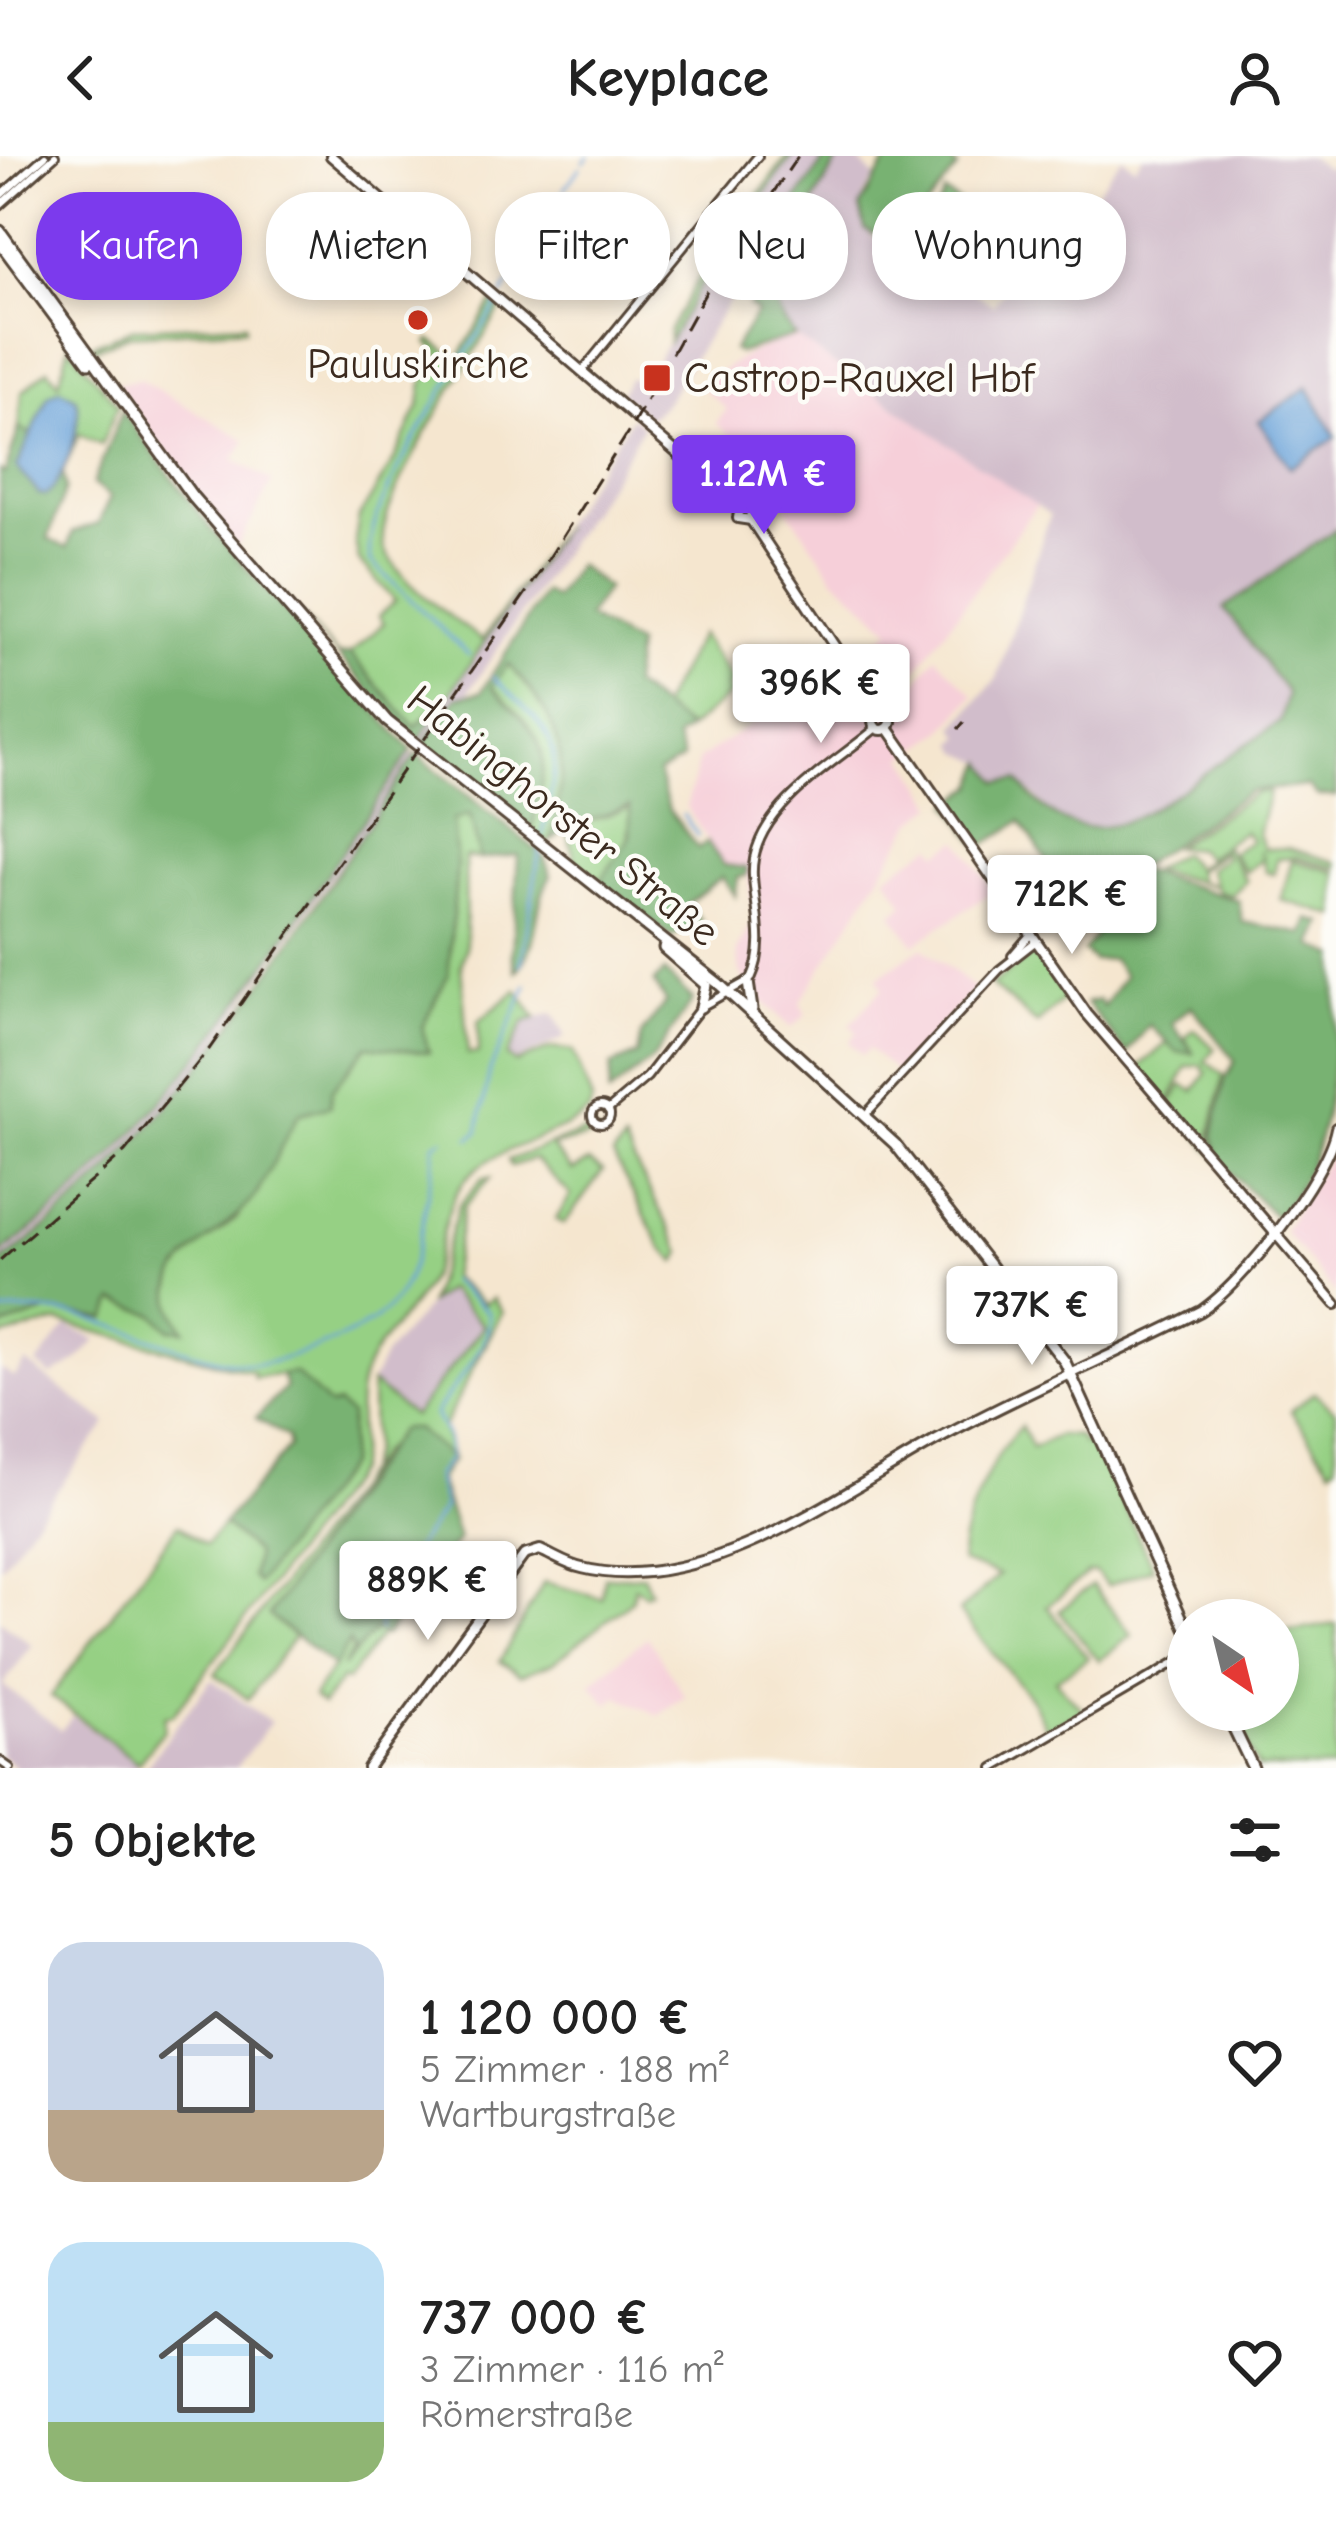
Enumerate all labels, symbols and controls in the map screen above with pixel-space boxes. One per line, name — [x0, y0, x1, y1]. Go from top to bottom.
icon: back — [48, 45, 114, 111]
icon: person — [1222, 45, 1288, 111]
text: Keyplace — [567, 47, 769, 110]
chip: Kaufen — [36, 192, 242, 300]
chip: Mieten — [266, 192, 471, 300]
chip: Filter — [495, 192, 670, 300]
chip: Neu — [694, 192, 848, 300]
chip: Wohnung — [872, 192, 1126, 300]
marker: Pauluskirche — [405, 307, 431, 333]
place label: Pauluskirche — [307, 340, 529, 389]
place label: Castrop-Rauxel Hbf — [684, 354, 1036, 403]
marker: Castrop-Rauxel Hbf — [641, 362, 673, 394]
pin: 1.12M € — [653, 435, 875, 537]
text: 1.12M € — [699, 451, 829, 496]
pin: 396K € — [723, 644, 919, 746]
text: 396K € — [760, 660, 882, 705]
street label: Habinghorster Straße — [397, 675, 729, 957]
pin: 712K € — [974, 855, 1170, 957]
text: 712K € — [1014, 871, 1130, 916]
pin: 737K € — [934, 1266, 1130, 1368]
text: 737K € — [973, 1282, 1091, 1327]
pin: 889K € — [330, 1541, 526, 1643]
text: 889K € — [366, 1557, 490, 1602]
north arrow — [1167, 1599, 1299, 1731]
map controls — [1167, 1599, 1299, 1731]
icon: filters — [1222, 1807, 1288, 1873]
text: 5 Objekte — [48, 1811, 256, 1870]
text: 1 120 000 € — [420, 1988, 692, 2047]
icon: home — [144, 1990, 288, 2134]
icon: heart — [1222, 2029, 1288, 2095]
text: 5 Zimmer · 188 m² — [420, 2047, 729, 2092]
text: Wartburgstraße — [420, 2092, 676, 2137]
text: 737 000 € — [420, 2288, 650, 2347]
icon: home — [144, 2290, 288, 2434]
icon: heart — [1222, 2329, 1288, 2395]
text: 3 Zimmer · 116 m² — [420, 2347, 724, 2392]
text: Römerstraße — [420, 2392, 633, 2437]

